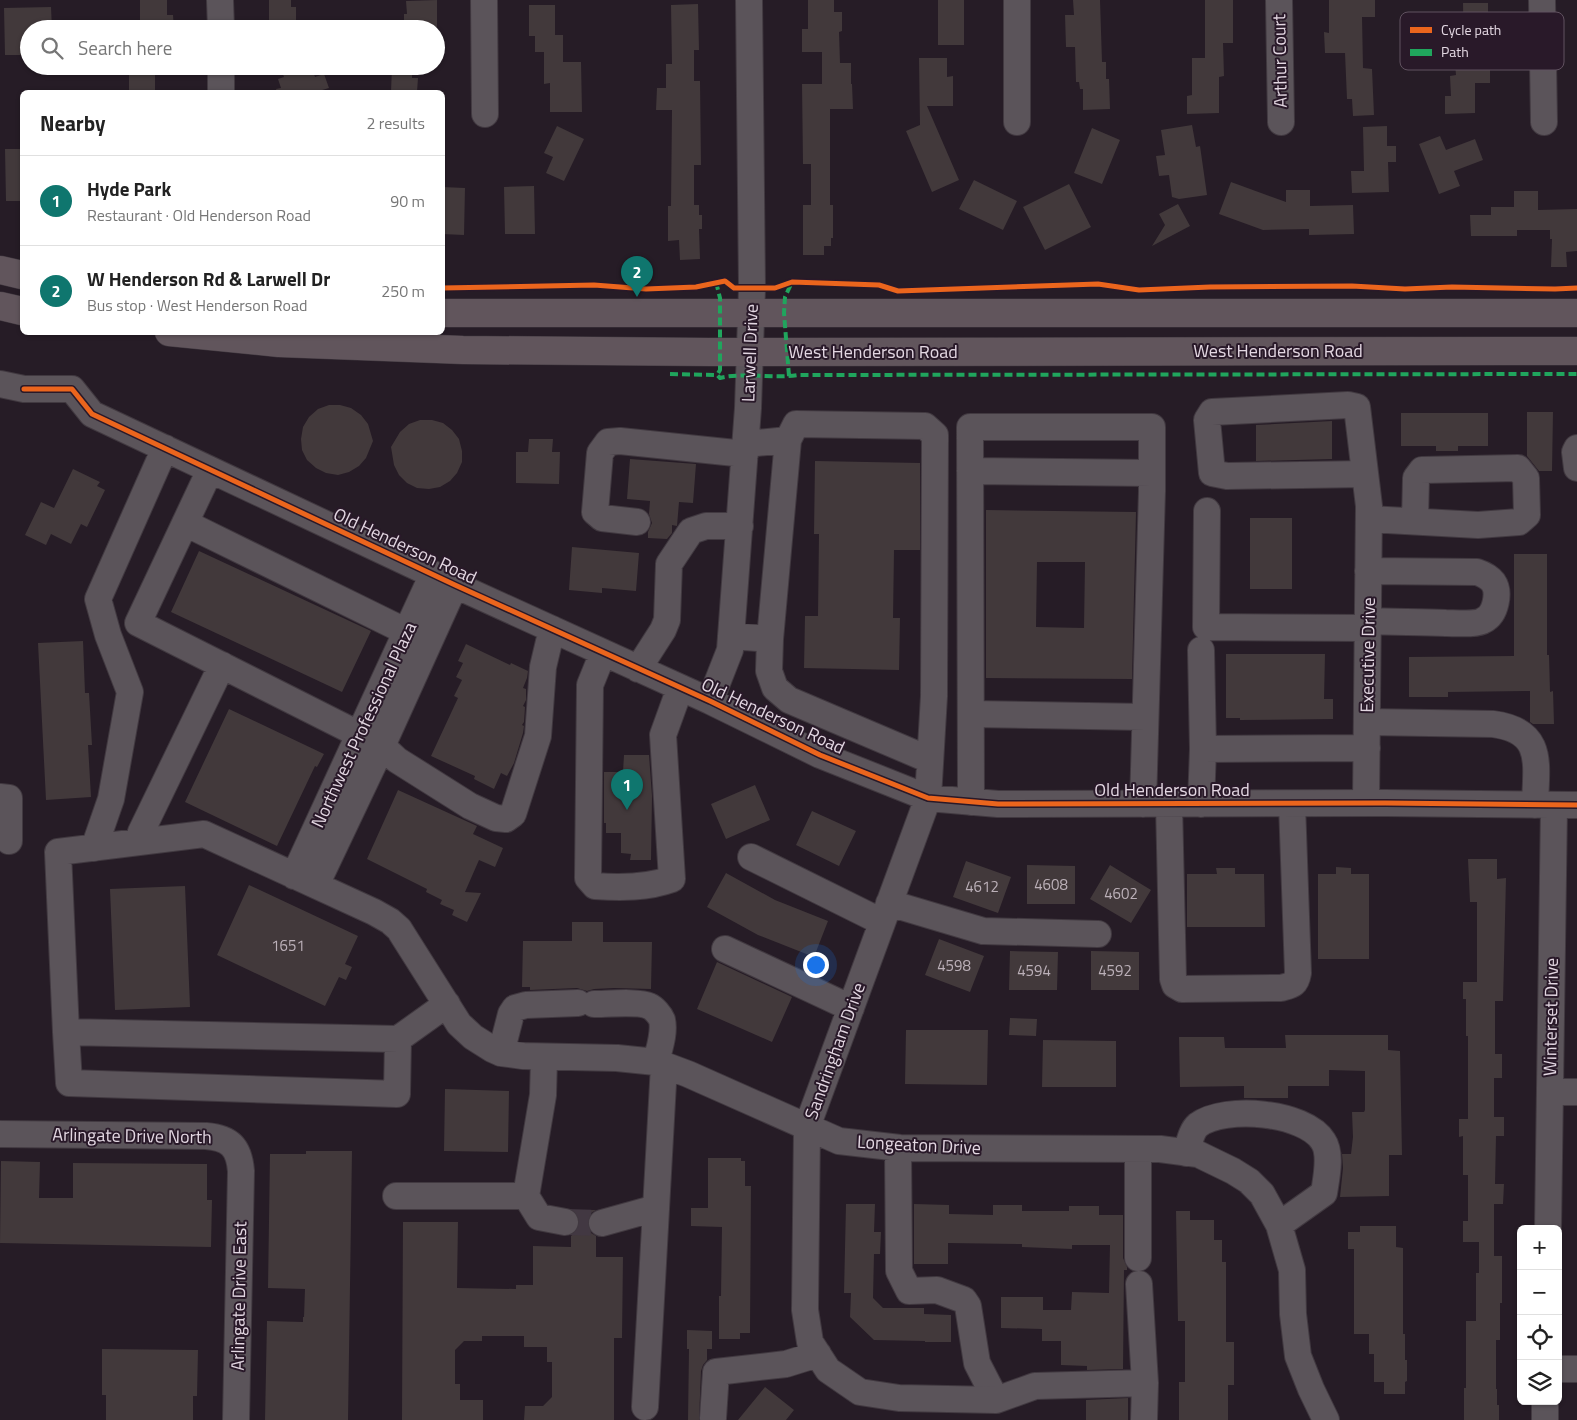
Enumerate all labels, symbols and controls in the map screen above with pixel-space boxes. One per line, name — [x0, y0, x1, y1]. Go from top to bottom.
legend — [1400, 12, 1564, 70]
street label: Arthur Court — [1265, 13, 1294, 108]
text: Cycle path — [1441, 19, 1501, 40]
search box — [20, 20, 445, 75]
text: Search here — [78, 33, 172, 62]
icon: search — [38, 34, 66, 62]
text: Path — [1441, 41, 1469, 62]
text: Nearby — [40, 107, 105, 139]
text: 2 results — [366, 111, 425, 135]
text: Hyde Park — [87, 174, 171, 203]
text: 1 — [52, 189, 60, 213]
text: 90 m — [390, 189, 425, 213]
text: Restaurant · Old Henderson Road — [87, 203, 311, 227]
pin: 2 — [621, 256, 653, 297]
text: W Henderson Rd & Larwell Dr — [87, 264, 330, 293]
text: 2 — [52, 279, 60, 303]
text: 250 m — [381, 279, 425, 303]
text: Bus stop · West Henderson Road — [87, 293, 307, 317]
street label: Larwell Drive — [734, 303, 765, 403]
street label: West Henderson Road — [1193, 337, 1363, 364]
street label: West Henderson Road — [788, 338, 958, 365]
street label: Old Henderson Road — [329, 500, 481, 591]
street label: Executive Drive — [1353, 597, 1382, 713]
street label: Northwest Professional Plaza — [304, 617, 423, 832]
street label: Old Henderson Road — [697, 670, 849, 761]
pin: 1 — [611, 769, 643, 810]
street label: Old Henderson Road — [1094, 776, 1250, 803]
house number: 4608 — [1034, 873, 1068, 896]
house number: 4612 — [965, 875, 999, 898]
house number: 4602 — [1104, 882, 1138, 905]
house number: 1651 — [271, 934, 305, 957]
your location — [803, 952, 829, 978]
house number: 4598 — [937, 954, 971, 977]
street label: Winterset Drive — [1536, 958, 1565, 1076]
house number: 4594 — [1017, 959, 1051, 982]
house number: 4592 — [1098, 959, 1132, 982]
street label: Sandringham Drive — [797, 979, 872, 1123]
street label: Arlingate Drive North — [52, 1121, 212, 1150]
street label: Longeaton Drive — [856, 1128, 982, 1161]
street label: Arlingate Drive East — [224, 1220, 253, 1371]
map controls — [1517, 1225, 1562, 1405]
button: + — [1517, 1225, 1562, 1270]
button: − — [1517, 1270, 1562, 1315]
button: locate — [1517, 1315, 1562, 1360]
button: layers — [1517, 1360, 1562, 1405]

